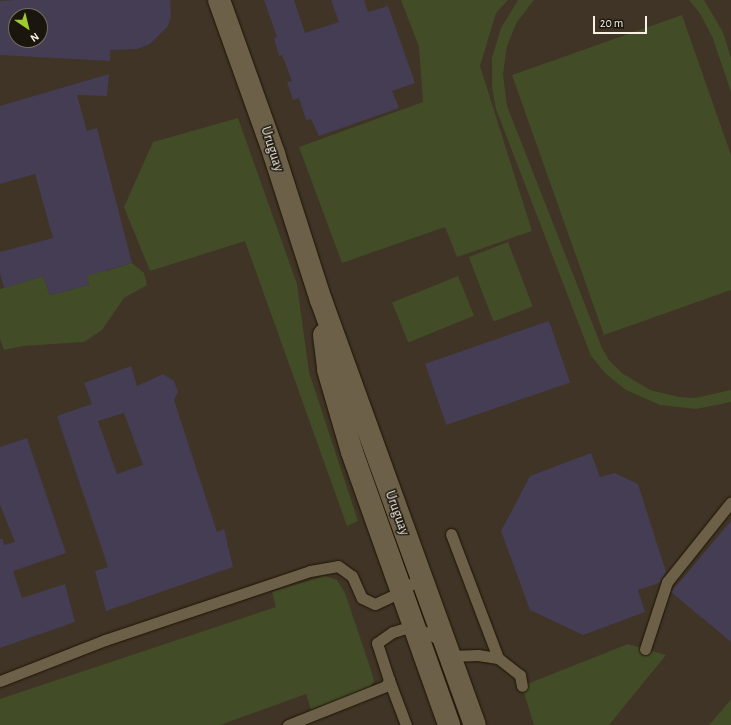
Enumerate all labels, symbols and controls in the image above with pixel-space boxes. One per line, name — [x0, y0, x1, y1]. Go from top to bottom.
north arrow — [8, 8, 48, 48]
scale bar — [595, 8, 649, 34]
text: 20 m — [600, 17, 623, 29]
text: N — [28, 31, 41, 44]
street label: Uruguay — [257, 124, 287, 174]
street label: Uruguay — [381, 488, 413, 538]

